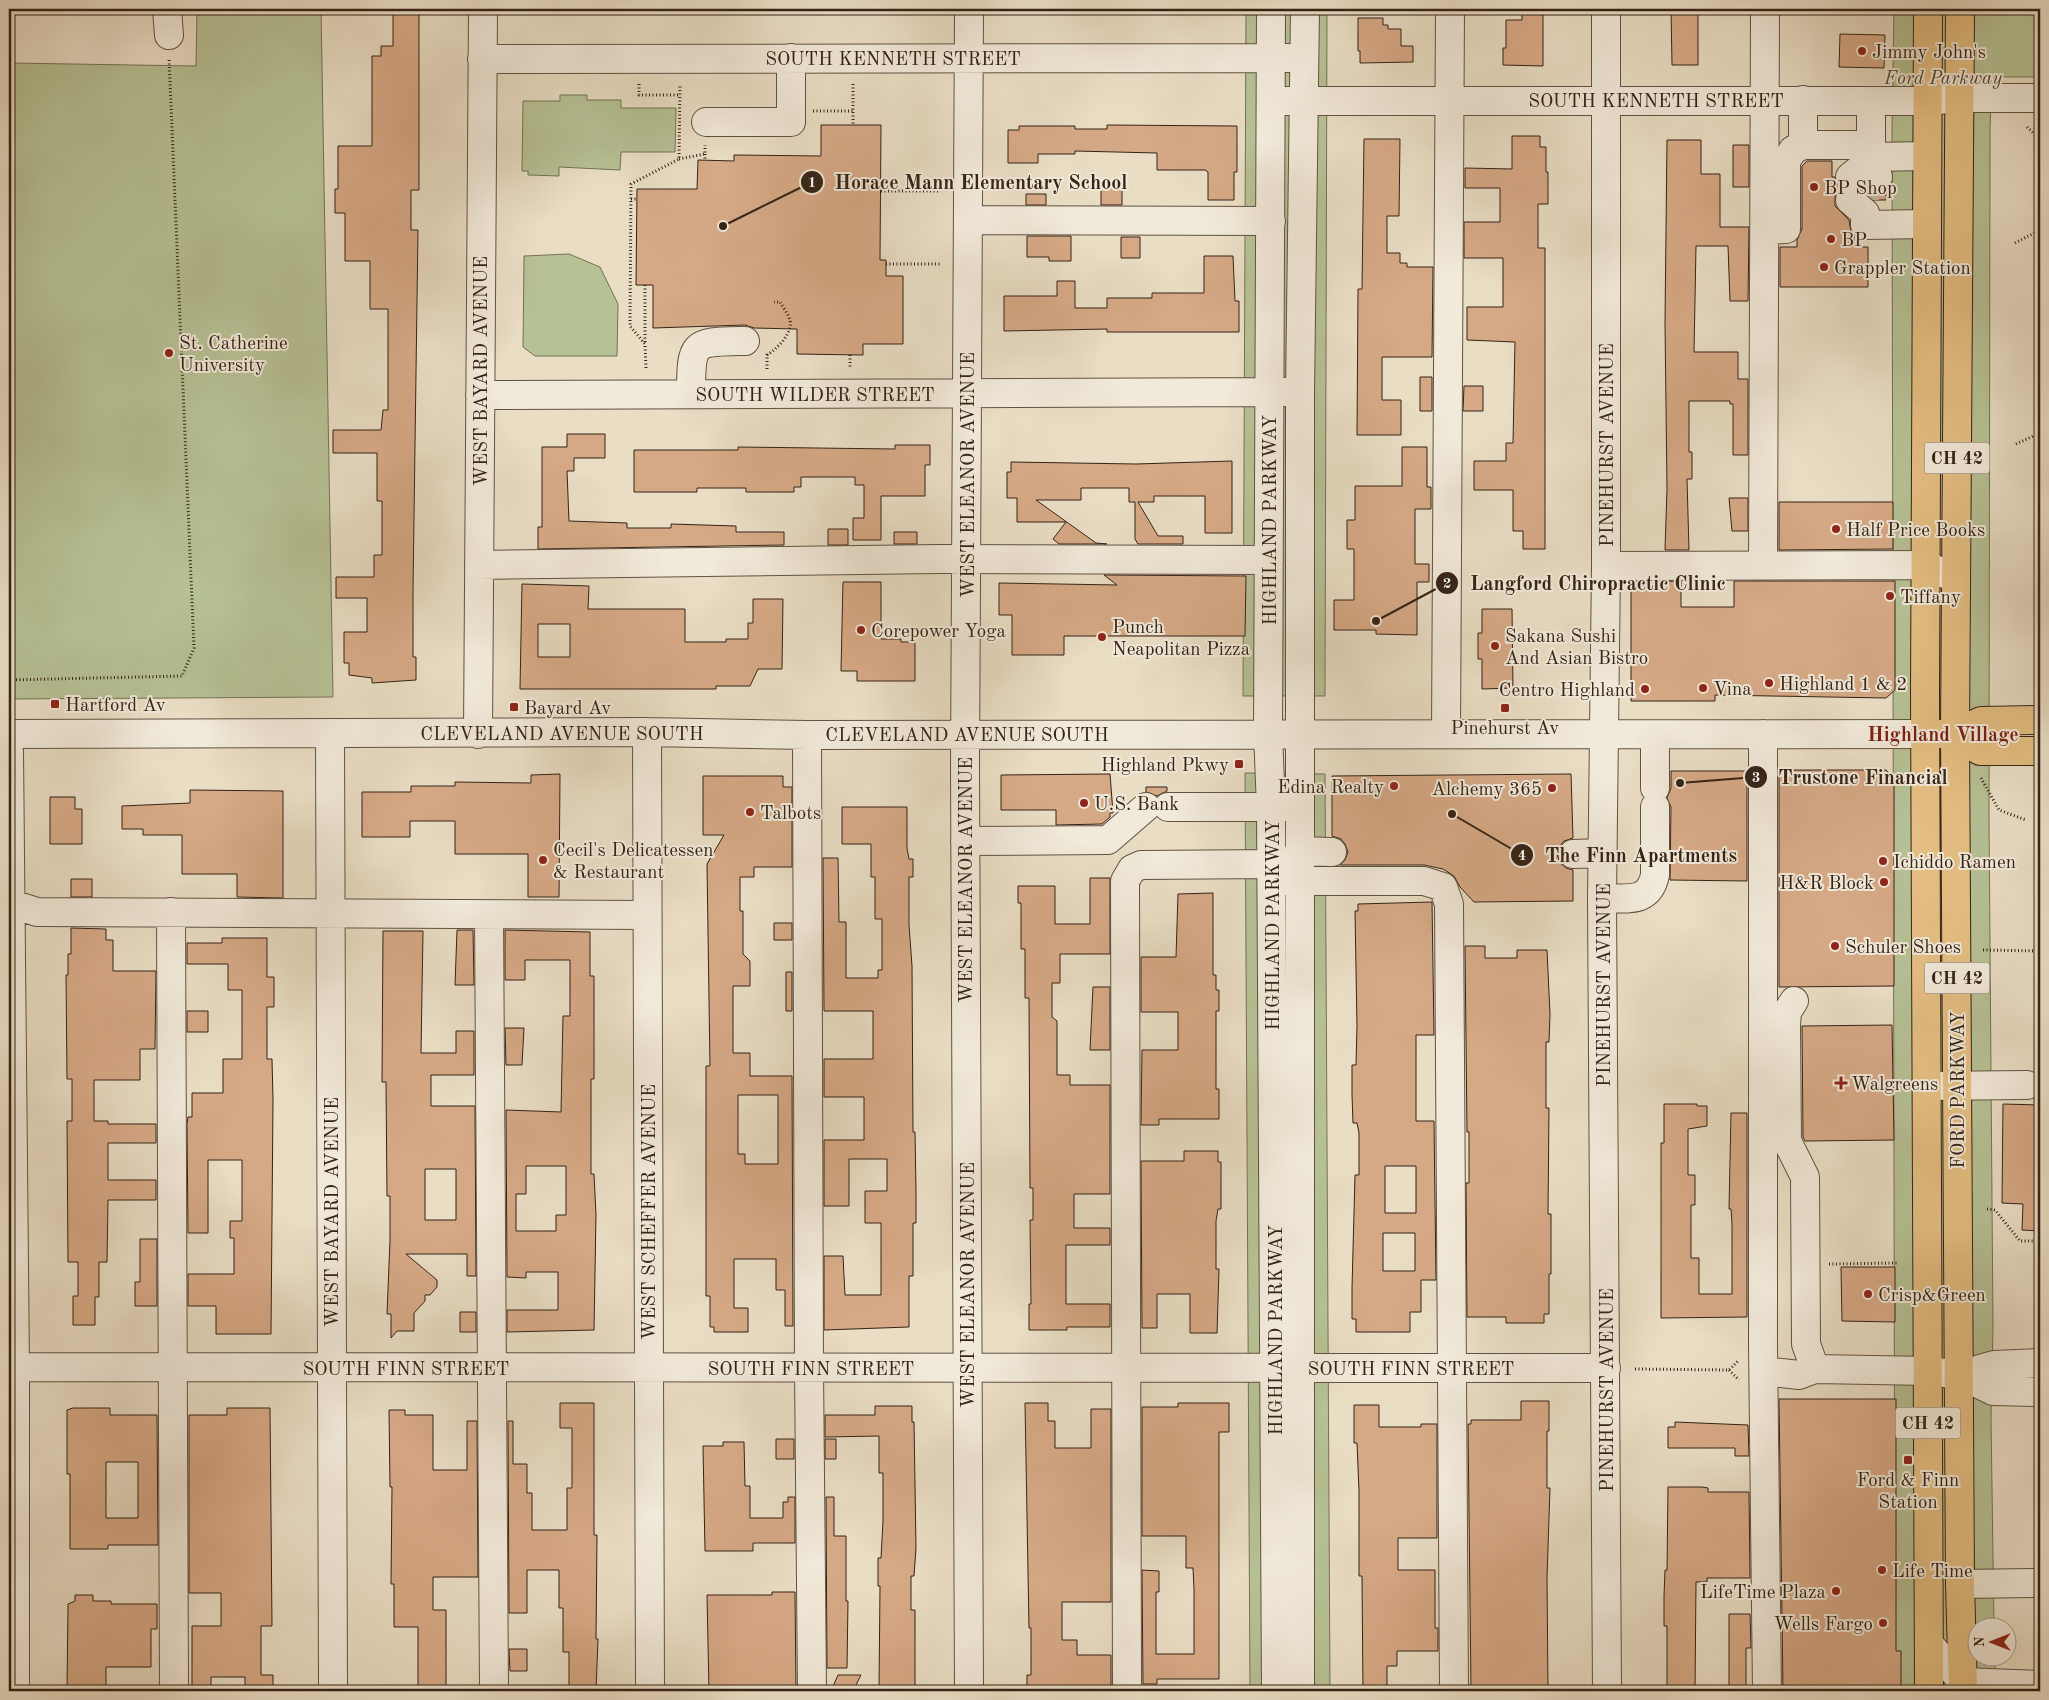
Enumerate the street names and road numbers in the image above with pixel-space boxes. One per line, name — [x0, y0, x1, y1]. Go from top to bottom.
street label: SOUTH KENNETH STREET — [765, 51, 1021, 70]
street label: SOUTH KENNETH STREET — [1528, 93, 1784, 112]
street label: WEST BAYARD AVENUE — [473, 256, 492, 486]
street label: PINEHURST AVENUE — [1599, 343, 1618, 547]
street label: WEST ELEANOR AVENUE — [960, 352, 979, 598]
street label: SOUTH WILDER STREET — [695, 387, 935, 406]
street label: HIGHLAND PARKWAY — [1262, 414, 1281, 625]
road number: CH 42 — [1924, 442, 1990, 473]
street label: CLEVELAND AVENUE SOUTH — [420, 726, 704, 745]
street label: CLEVELAND AVENUE SOUTH — [825, 727, 1109, 746]
street label: WEST ELEANOR AVENUE — [958, 757, 977, 1003]
street label: HIGHLAND PARKWAY — [1265, 819, 1284, 1030]
street label: PINEHURST AVENUE — [1596, 883, 1615, 1087]
road number: CH 42 — [1924, 962, 1990, 994]
street label: FORD PARKWAY — [1950, 1011, 1969, 1169]
street label: WEST SCHEFFER AVENUE — [641, 1084, 660, 1340]
street label: WEST BAYARD AVENUE — [324, 1097, 343, 1327]
street label: WEST ELEANOR AVENUE — [960, 1162, 979, 1408]
street label: HIGHLAND PARKWAY — [1268, 1224, 1287, 1435]
street label: PINEHURST AVENUE — [1599, 1288, 1618, 1492]
street label: SOUTH FINN STREET — [303, 1361, 509, 1380]
street label: SOUTH FINN STREET — [708, 1361, 914, 1380]
street label: SOUTH FINN STREET — [1308, 1361, 1514, 1380]
road number: CH 42 — [1896, 1408, 1960, 1439]

